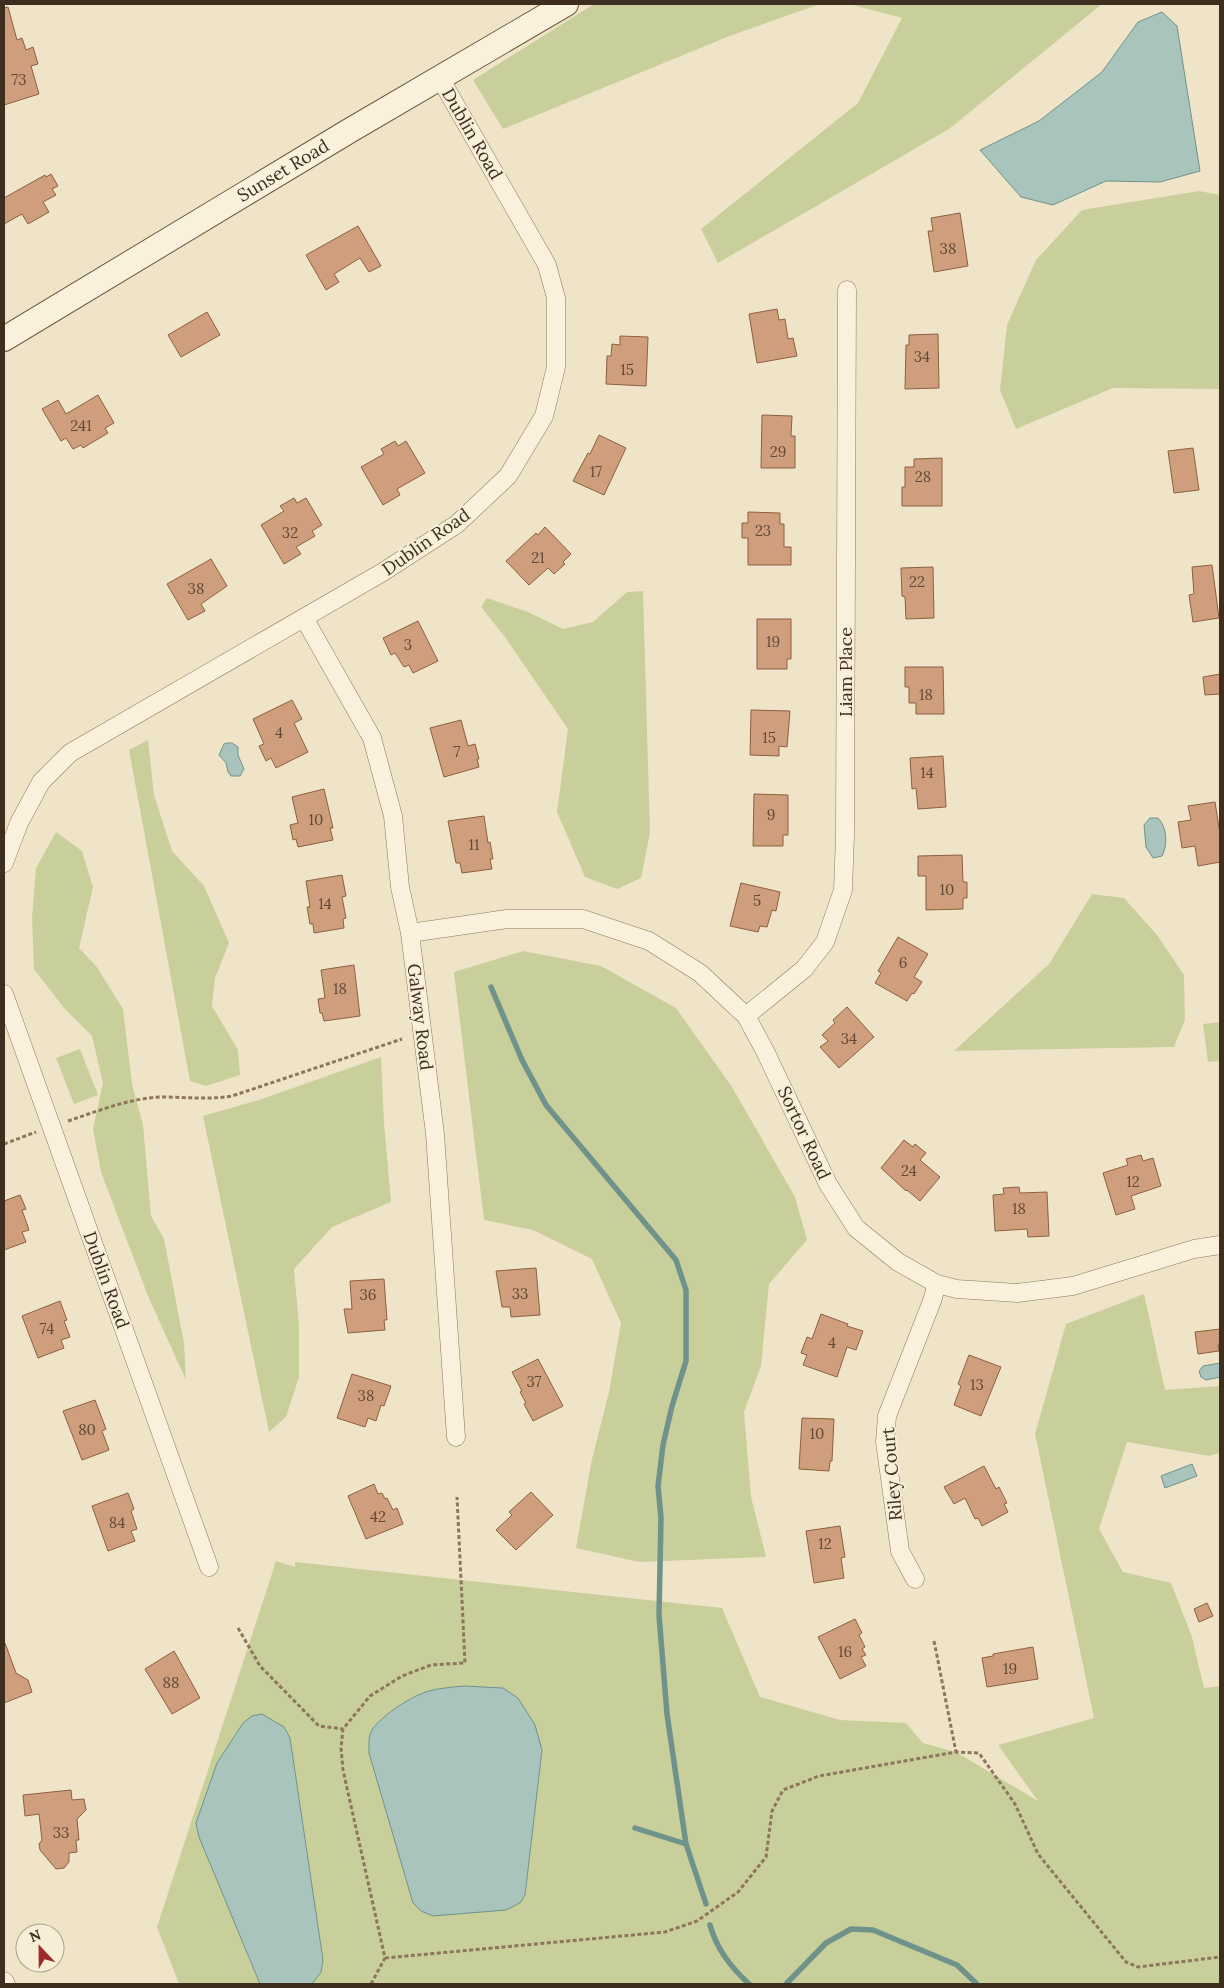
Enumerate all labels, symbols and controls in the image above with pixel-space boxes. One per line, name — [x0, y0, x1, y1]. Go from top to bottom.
house number: 73 — [11, 70, 27, 89]
street label: Dublin Road — [437, 84, 508, 184]
street label: Sunset Road — [233, 134, 333, 207]
house number: 38 — [940, 239, 956, 258]
house number: 34 — [914, 347, 930, 366]
house number: 15 — [620, 360, 634, 379]
house number: 241 — [70, 416, 92, 435]
house number: 29 — [770, 442, 786, 461]
house number: 17 — [590, 462, 602, 481]
house number: 28 — [915, 467, 931, 486]
street label: Dublin Road — [377, 503, 474, 580]
house number: 23 — [755, 521, 771, 540]
house number: 32 — [282, 523, 298, 542]
house number: 21 — [531, 548, 545, 567]
house number: 22 — [909, 572, 925, 591]
house number: 38 — [188, 579, 204, 598]
street label: Liam Place — [834, 627, 857, 717]
house number: 19 — [766, 632, 780, 651]
house number: 3 — [404, 635, 412, 654]
house number: 18 — [919, 685, 933, 704]
house number: 4 — [275, 723, 283, 742]
house number: 15 — [762, 728, 776, 747]
house number: 7 — [454, 742, 461, 761]
house number: 14 — [920, 763, 934, 782]
house number: 9 — [767, 805, 775, 824]
house number: 10 — [309, 810, 323, 829]
house number: 11 — [469, 835, 479, 854]
house number: 10 — [940, 880, 954, 899]
house number: 5 — [753, 891, 761, 910]
house number: 14 — [318, 894, 332, 913]
house number: 6 — [899, 953, 907, 972]
street label: Galway Road — [403, 962, 438, 1072]
house number: 18 — [333, 979, 347, 998]
house number: 34 — [841, 1029, 857, 1048]
street label: Sortor Road — [773, 1082, 836, 1183]
house number: 24 — [901, 1161, 917, 1180]
house number: 12 — [1126, 1172, 1140, 1191]
house number: 18 — [1012, 1199, 1026, 1218]
street label: Dublin Road — [78, 1228, 135, 1332]
house number: 33 — [512, 1284, 528, 1303]
house number: 36 — [359, 1285, 377, 1304]
house number: 74 — [40, 1319, 54, 1338]
house number: 4 — [828, 1333, 836, 1352]
house number: 37 — [527, 1372, 542, 1391]
house number: 13 — [970, 1375, 984, 1394]
house number: 38 — [358, 1386, 374, 1405]
house number: 80 — [78, 1420, 96, 1439]
house number: 10 — [810, 1424, 824, 1443]
street label: Riley Court — [876, 1426, 907, 1522]
house number: 42 — [370, 1507, 386, 1526]
house number: 84 — [109, 1513, 125, 1532]
house number: 12 — [818, 1534, 832, 1553]
house number: 16 — [838, 1642, 852, 1661]
house number: 19 — [1003, 1659, 1017, 1678]
house number: 88 — [163, 1673, 179, 1692]
house number: 33 — [53, 1823, 69, 1842]
north arrow — [15, 1923, 65, 1973]
text: N — [27, 1926, 44, 1946]

